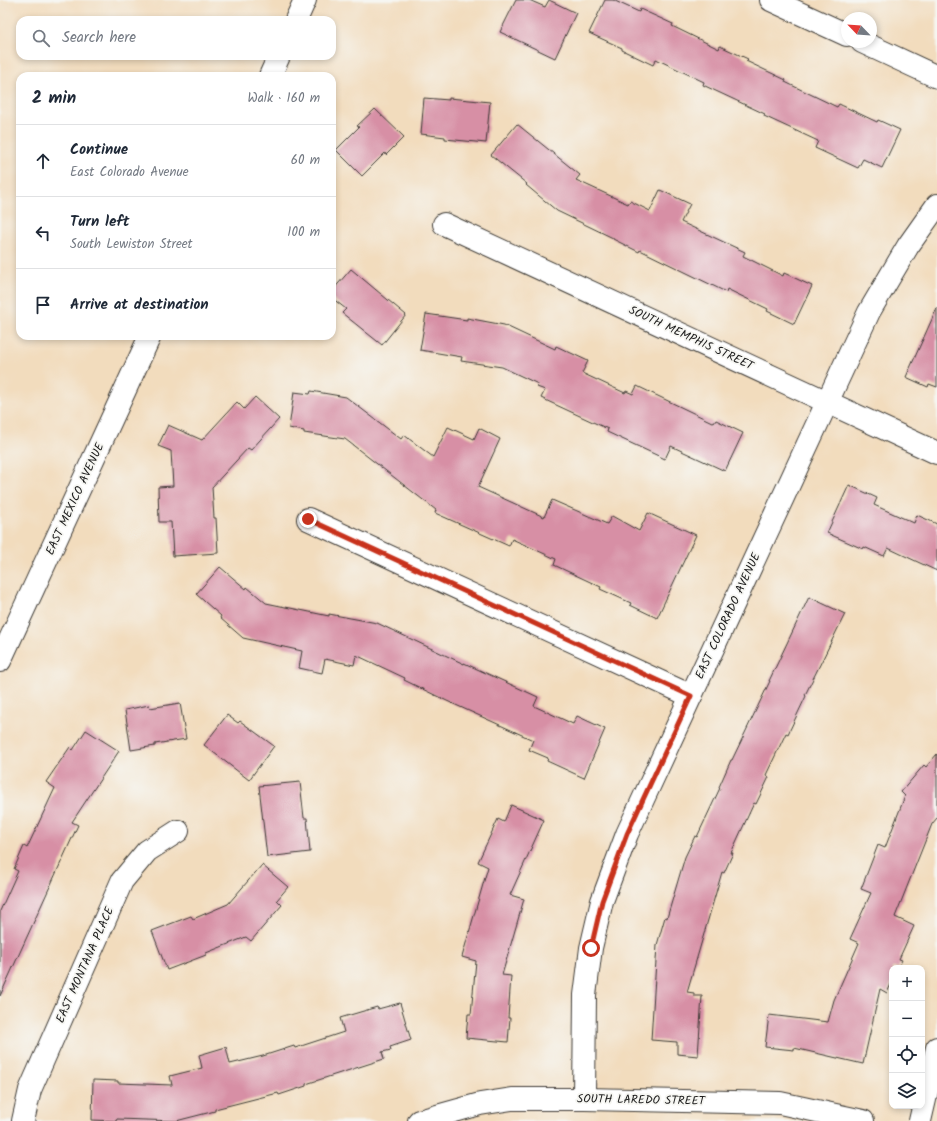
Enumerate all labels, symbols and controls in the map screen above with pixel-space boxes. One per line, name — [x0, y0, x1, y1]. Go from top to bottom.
north arrow — [841, 12, 877, 48]
search box — [16, 16, 336, 60]
text: Search here — [62, 26, 136, 50]
icon: search — [30, 27, 52, 49]
text: 2 min — [32, 85, 76, 112]
text: Walk · 160 m — [248, 88, 320, 109]
text: Continue — [70, 138, 128, 162]
icon: ahead — [32, 150, 54, 172]
text: 60 m — [291, 150, 320, 171]
text: East Colorado Avenue — [70, 162, 189, 183]
text: Turn left — [70, 210, 130, 234]
icon: left — [32, 222, 54, 244]
text: 100 m — [287, 222, 320, 243]
text: South Lewiston Street — [70, 234, 193, 255]
text: Arrive at destination — [70, 293, 209, 317]
icon: arrive — [32, 294, 54, 316]
street label: SOUTH MEMPHIS STREET — [625, 301, 758, 376]
street label: EAST MEXICO AVENUE — [41, 439, 110, 558]
route end — [299, 510, 317, 528]
street label: EAST COLORADO AVENUE — [690, 549, 766, 682]
street label: EAST MONTANA PLACE — [51, 903, 120, 1026]
route start — [582, 939, 600, 957]
map controls — [889, 965, 925, 1109]
button: + — [889, 965, 925, 1001]
button: − — [889, 1001, 925, 1037]
button: locate — [889, 1037, 925, 1073]
button: layers — [889, 1073, 925, 1109]
street label: SOUTH LAREDO STREET — [577, 1089, 707, 1111]

